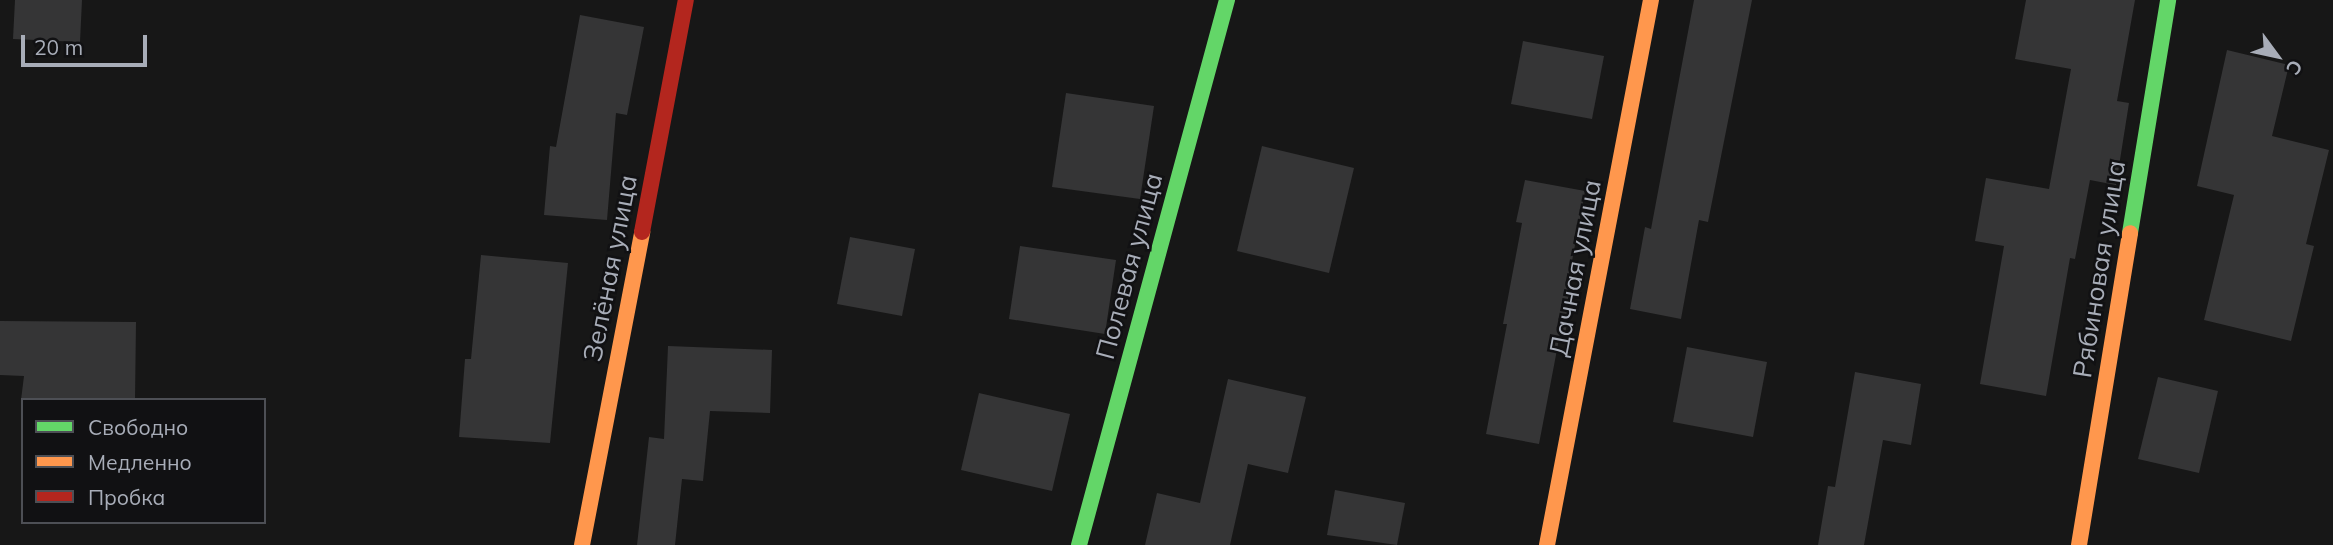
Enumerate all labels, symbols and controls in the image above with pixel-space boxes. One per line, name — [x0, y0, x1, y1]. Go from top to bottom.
scale bar — [24, 21, 150, 65]
north arrow — [2242, 21, 2312, 91]
text: 20 m — [34, 34, 83, 60]
text: С — [2281, 55, 2308, 79]
street label: Рябиновая улица — [2066, 158, 2132, 380]
street label: Полевая улица — [1089, 169, 1169, 363]
street label: Зелёная улица — [577, 172, 643, 364]
street label: Дачная улица — [1543, 177, 1607, 359]
legend — [21, 398, 266, 524]
text: Свободно — [88, 414, 188, 440]
text: Медленно — [88, 449, 192, 475]
text: Пробка — [88, 484, 165, 510]

